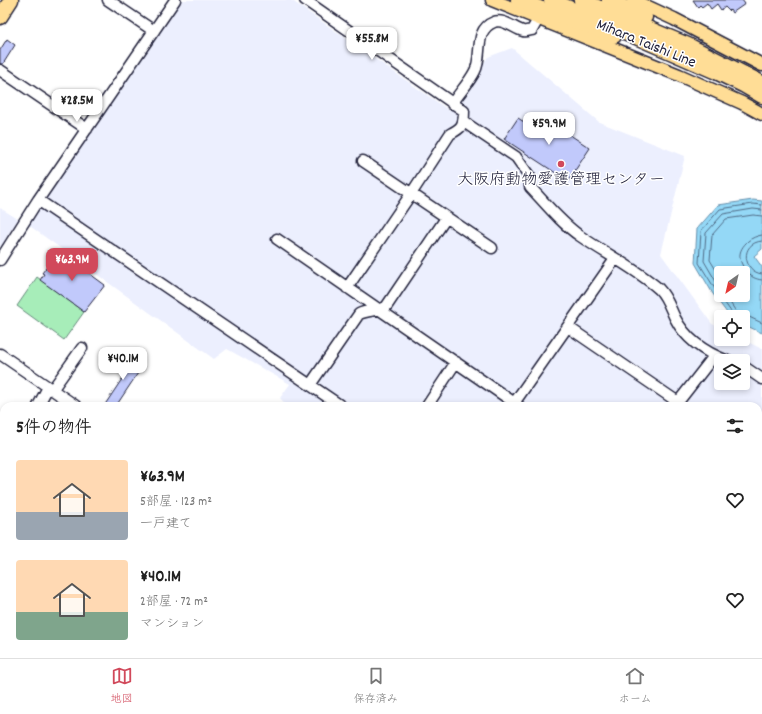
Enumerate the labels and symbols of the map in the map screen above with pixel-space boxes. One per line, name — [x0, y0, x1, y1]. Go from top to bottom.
street label: Mihara Taishi Line — [593, 14, 699, 74]
pin: ¥55.8M — [339, 27, 405, 61]
pin: ¥28.5M — [44, 89, 110, 123]
pin: ¥59.9M — [516, 112, 582, 146]
marker: 大阪府動物愛護管理センター — [556, 159, 566, 169]
place label: 大阪府動物愛護管理センター — [457, 169, 665, 192]
pin: ¥63.9M — [39, 248, 105, 282]
north arrow — [714, 266, 750, 302]
pin: ¥40.1M — [90, 347, 156, 381]

